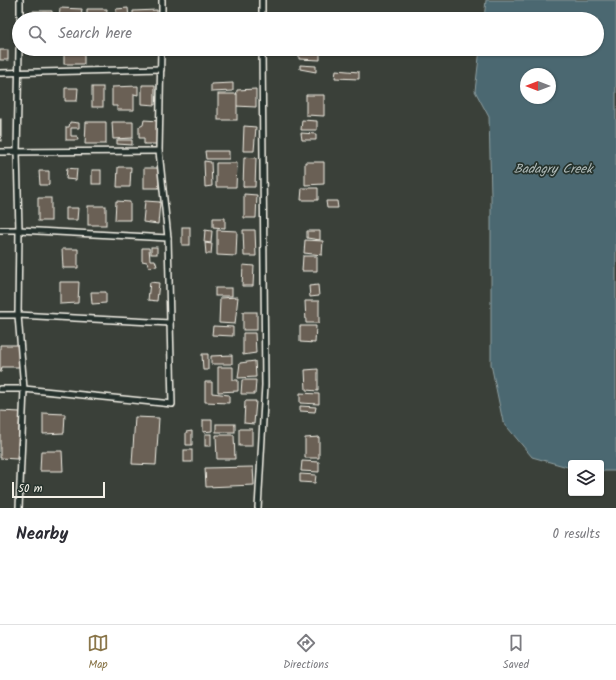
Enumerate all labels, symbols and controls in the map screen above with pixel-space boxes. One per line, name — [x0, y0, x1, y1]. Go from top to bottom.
search box — [12, 12, 604, 56]
text: Search here — [58, 22, 132, 46]
icon: search — [26, 23, 48, 45]
north arrow — [520, 68, 556, 104]
water label: Badagry Creek — [514, 159, 594, 180]
map controls — [568, 460, 604, 496]
button: layers — [568, 460, 604, 496]
scale bar — [12, 480, 105, 499]
text: 50 m — [18, 480, 43, 498]
text: Nearby — [16, 521, 68, 548]
text: 0 results — [553, 524, 600, 545]
tab: Map — [87, 632, 109, 674]
tab: Directions — [283, 632, 329, 674]
tab: Saved — [503, 632, 529, 674]

